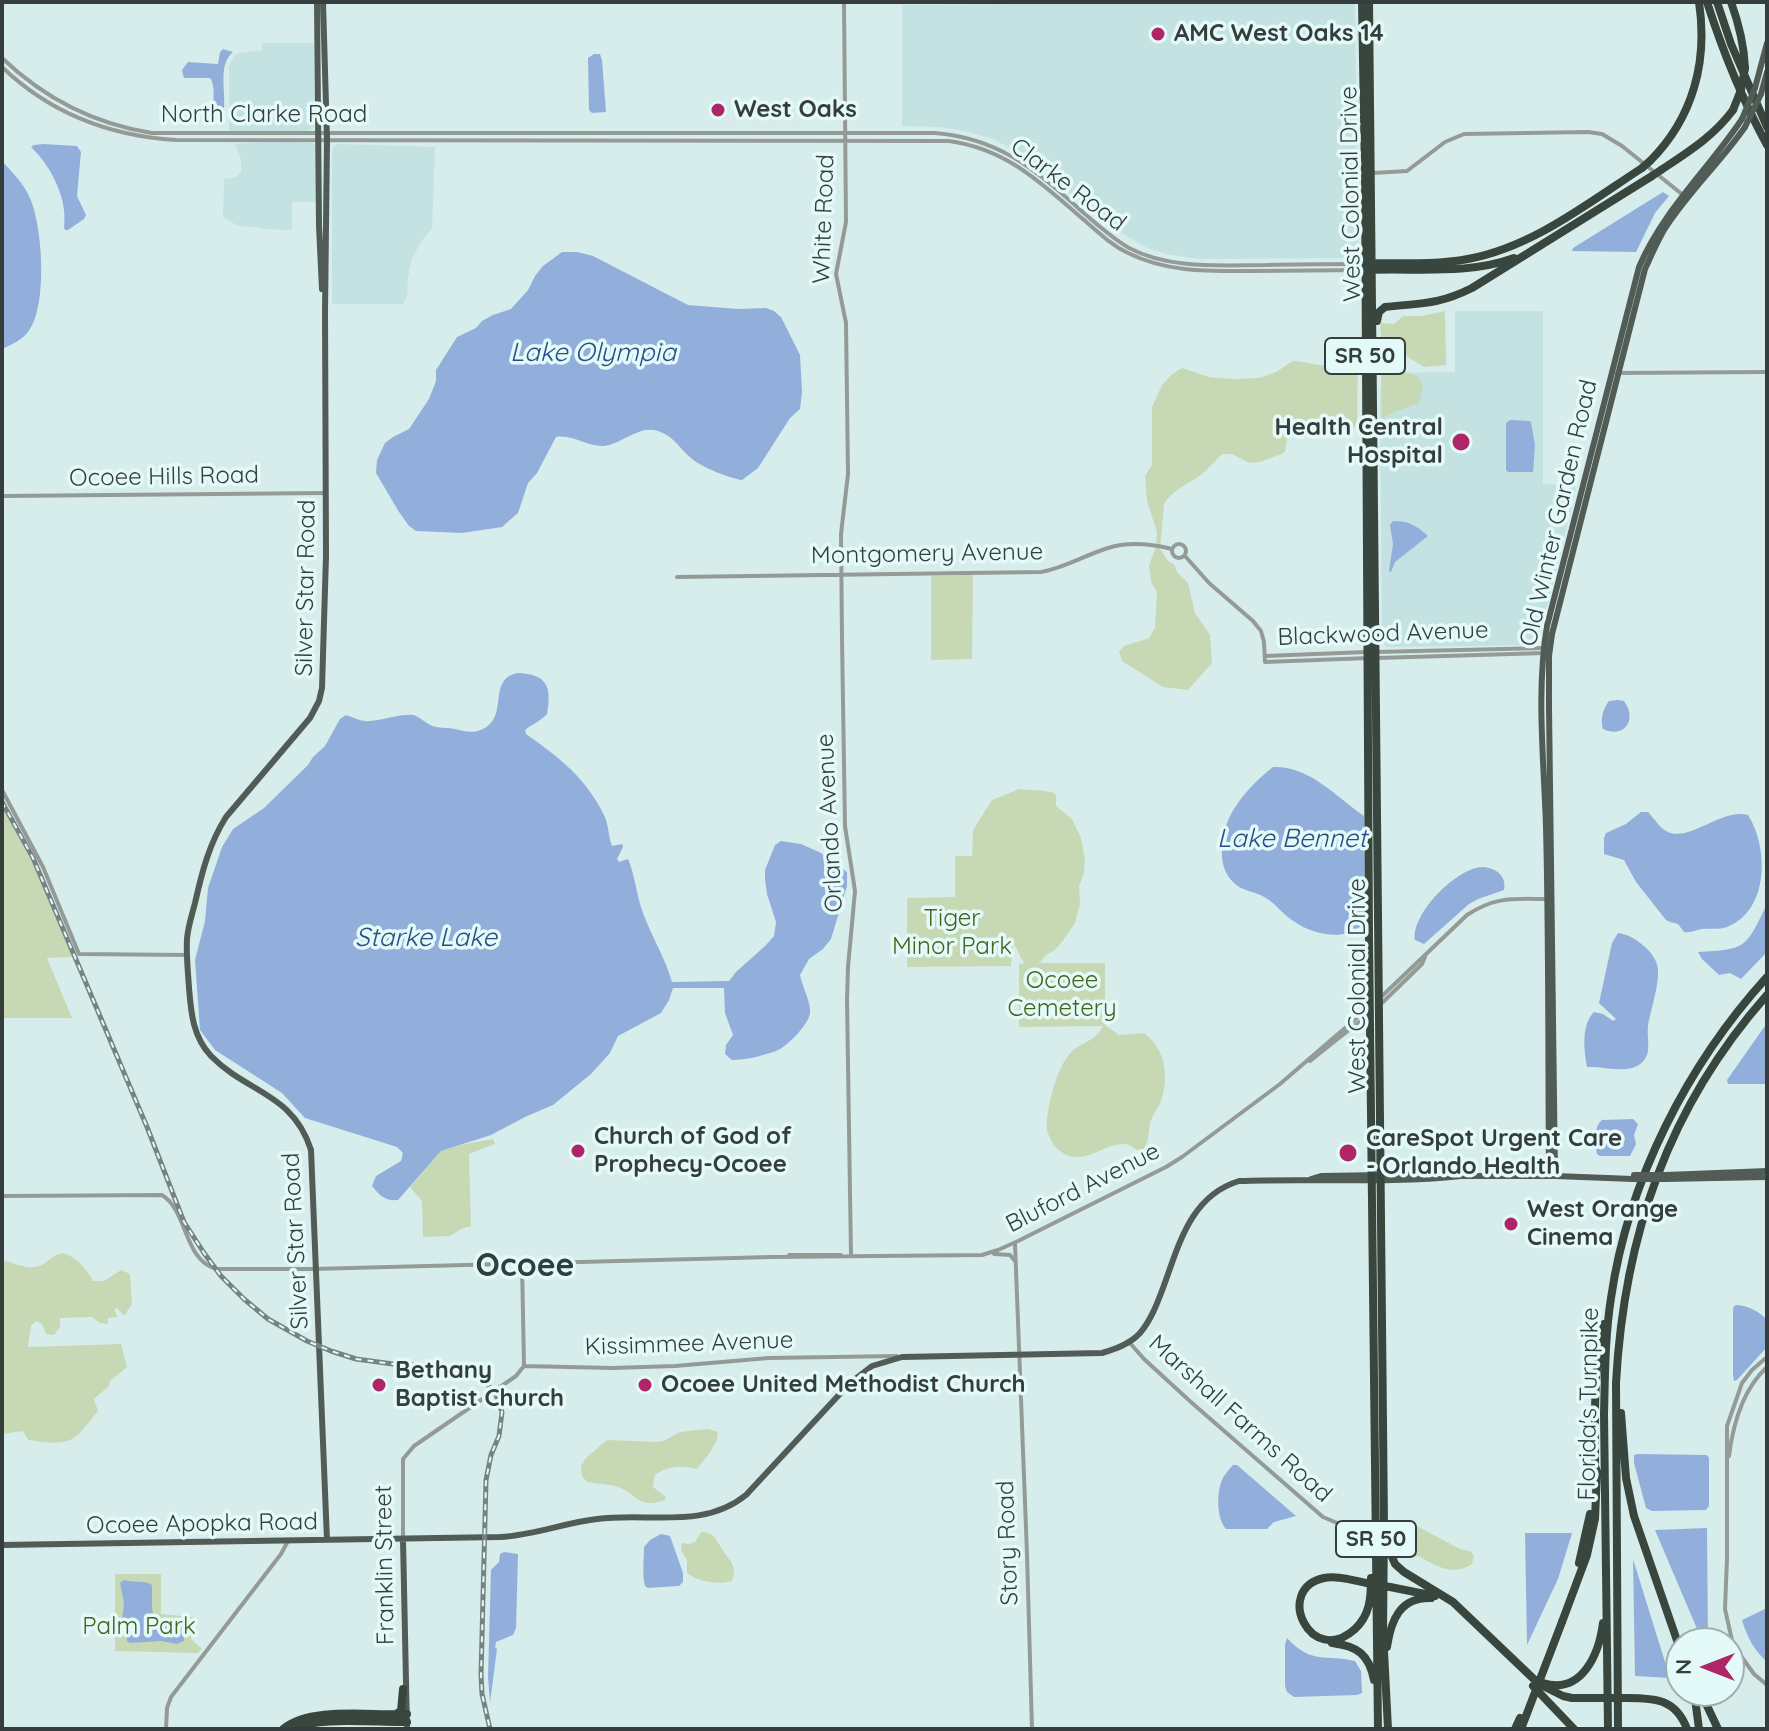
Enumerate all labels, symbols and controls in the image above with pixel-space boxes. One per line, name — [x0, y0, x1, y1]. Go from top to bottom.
place label: AMC West Oaks 14 — [1174, 20, 1384, 48]
marker: AMC West Oaks 14 — [1149, 25, 1167, 43]
street label: West Colonial Drive — [1335, 86, 1367, 302]
place label: West Oaks — [734, 96, 857, 124]
street label: North Clarke Road — [161, 101, 367, 129]
marker: West Oaks — [709, 101, 727, 119]
street label: Clarke Road — [1005, 132, 1131, 238]
street label: White Road — [807, 154, 841, 284]
water label: Lake Olympia — [510, 337, 676, 369]
road number: SR 50 — [1325, 338, 1405, 374]
street label: Old Winter Garden Road — [1514, 377, 1604, 649]
place label: Health Central Hospital — [1274, 414, 1443, 470]
marker: Health Central Hospital — [1450, 431, 1472, 453]
street label: Ocoee Hills Road — [69, 461, 259, 493]
street label: Silver Star Road — [290, 499, 322, 677]
street label: Montgomery Avenue — [811, 538, 1043, 570]
street label: Blackwood Avenue — [1277, 616, 1489, 652]
street label: Orlando Avenue — [811, 733, 849, 913]
water label: Lake Bennet — [1217, 823, 1367, 855]
street label: West Colonial Drive — [1344, 878, 1372, 1094]
park label: Tiger Minor Park — [892, 905, 1012, 961]
water label: Starke Lake — [355, 922, 497, 954]
park label: Ocoee Cemetery — [1007, 967, 1117, 1023]
place label: Church of God of Prophecy-Ocoee — [594, 1123, 791, 1179]
place label: CareSpot Urgent Care - Orlando Health — [1366, 1125, 1622, 1181]
street label: Bluford Avenue — [1001, 1137, 1165, 1239]
marker: Church of God of Prophecy-Ocoee — [569, 1142, 587, 1160]
marker: CareSpot Urgent Care - Orlando Health — [1337, 1142, 1359, 1164]
street label: Silver Star Road — [277, 1152, 315, 1330]
place label: West Orange Cinema — [1527, 1196, 1678, 1252]
marker: West Orange Cinema — [1502, 1215, 1520, 1233]
district label: Ocoee — [476, 1247, 574, 1285]
street label: Florida's Turnpike — [1573, 1307, 1605, 1501]
street label: Kissimmee Avenue — [584, 1326, 794, 1362]
street label: Marshall Farms Road — [1142, 1329, 1338, 1509]
place label: Bethany Baptist Church — [395, 1357, 564, 1413]
place label: Ocoee United Methodist Church — [661, 1371, 1026, 1399]
marker: Bethany Baptist Church — [370, 1376, 388, 1394]
marker: Ocoee United Methodist Church — [636, 1376, 654, 1394]
street label: Story Road — [991, 1480, 1025, 1606]
street label: Franklin Street — [369, 1485, 401, 1645]
street label: Ocoee Apopka Road — [86, 1508, 318, 1540]
road number: SR 50 — [1336, 1521, 1416, 1557]
park label: Palm Park — [82, 1613, 196, 1641]
north arrow — [1665, 1627, 1745, 1707]
text: N — [1669, 1659, 1697, 1675]

